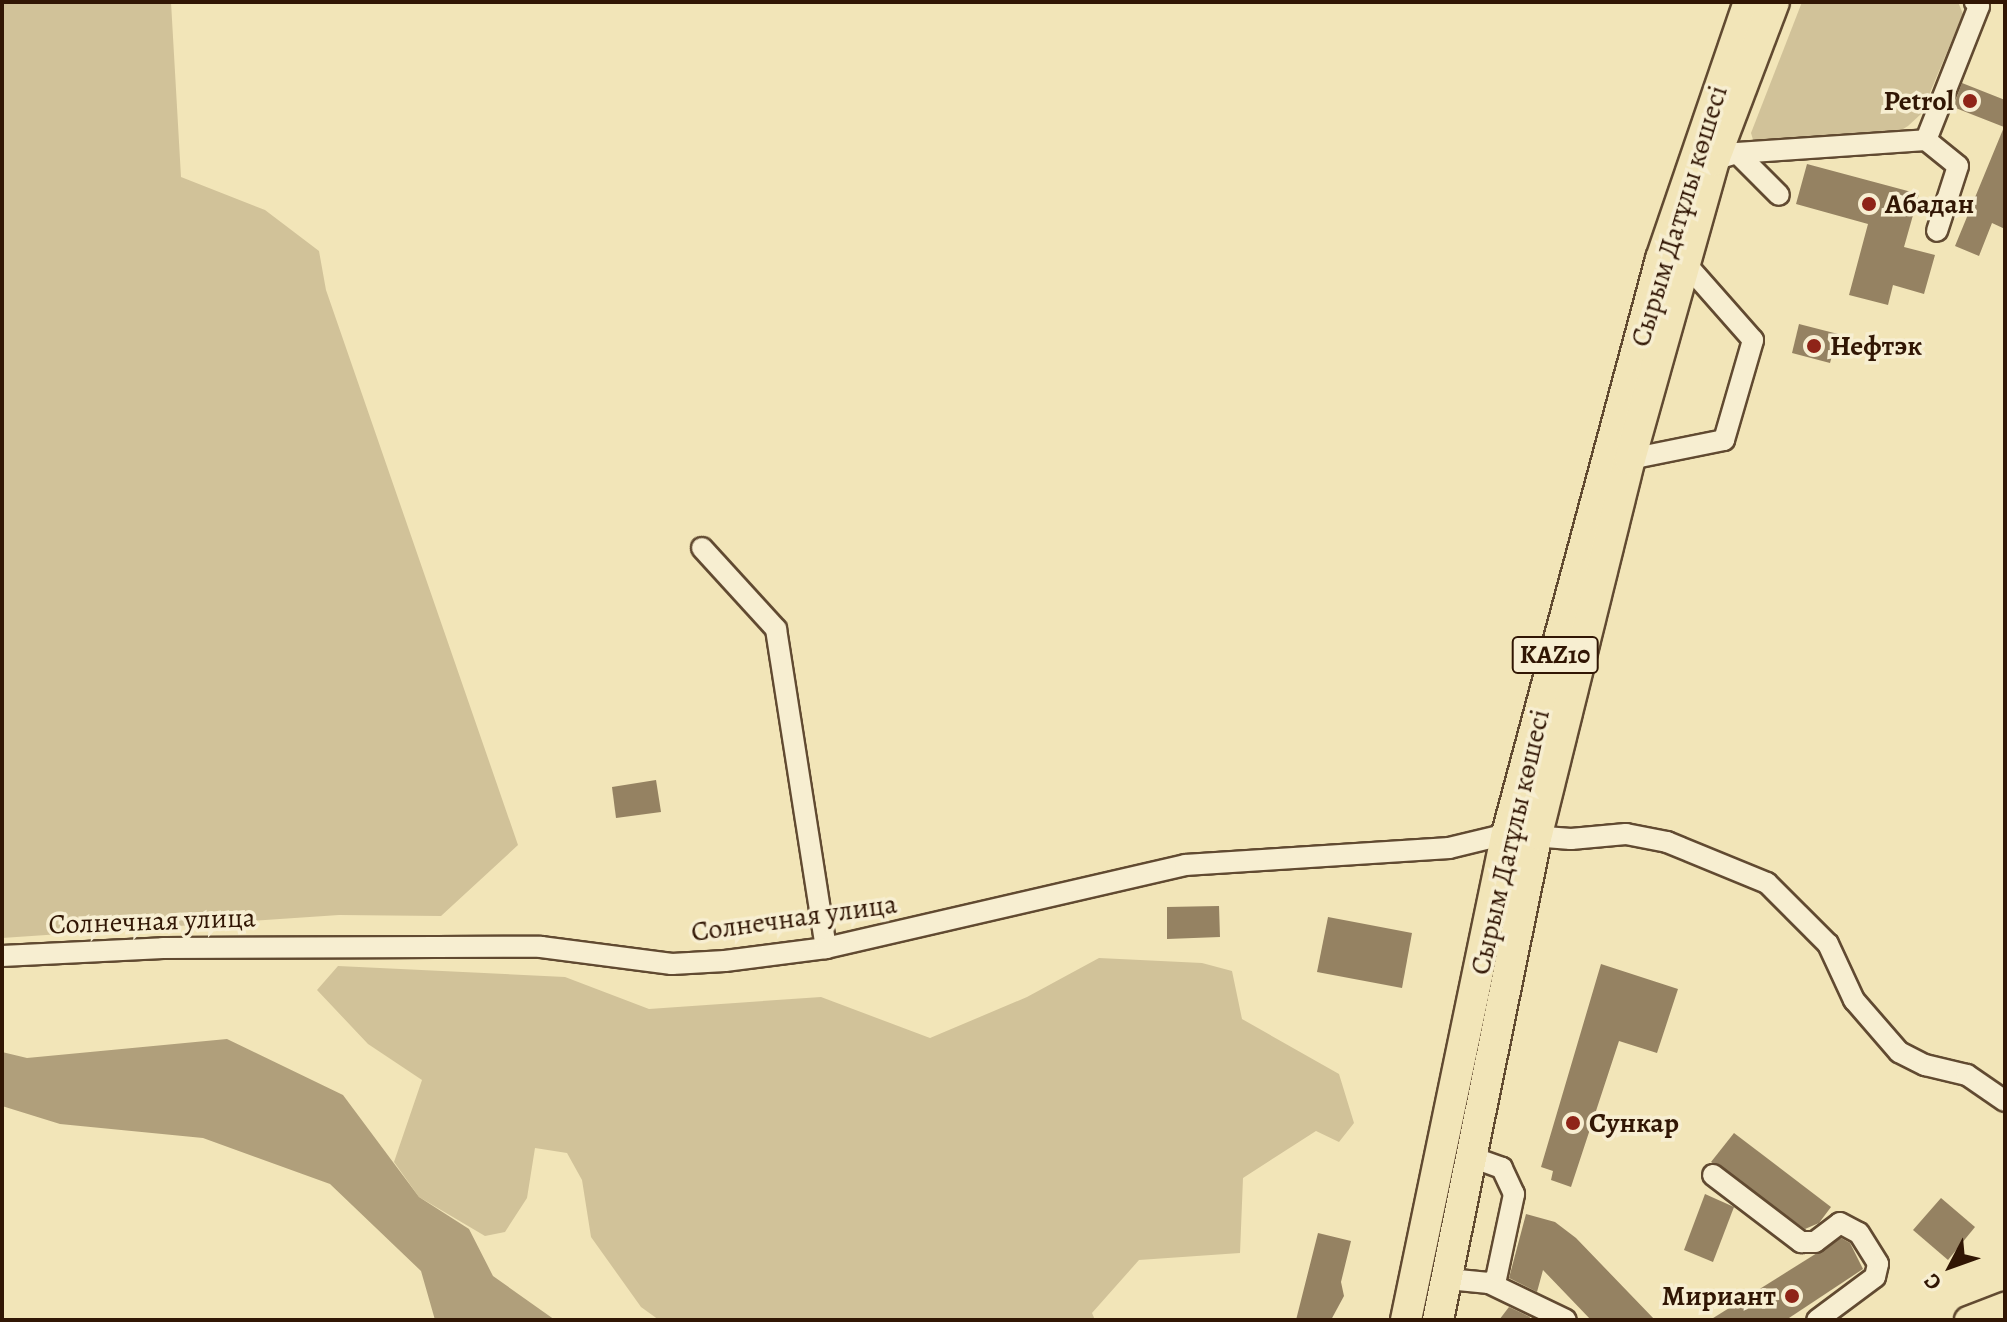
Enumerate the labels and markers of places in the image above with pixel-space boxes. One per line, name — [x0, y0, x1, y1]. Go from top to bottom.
place label: Petrol — [1884, 84, 1954, 118]
marker: Petrol — [1961, 92, 1979, 110]
place label: Абадан — [1885, 187, 1974, 221]
marker: Абадан — [1860, 195, 1878, 213]
place label: Нефтэк — [1830, 329, 1922, 363]
marker: Нефтэк — [1805, 337, 1823, 355]
place label: Сункар — [1589, 1106, 1679, 1140]
marker: Сункар — [1564, 1114, 1582, 1132]
place label: Мириант — [1662, 1279, 1776, 1313]
marker: Мириант — [1783, 1287, 1801, 1305]

